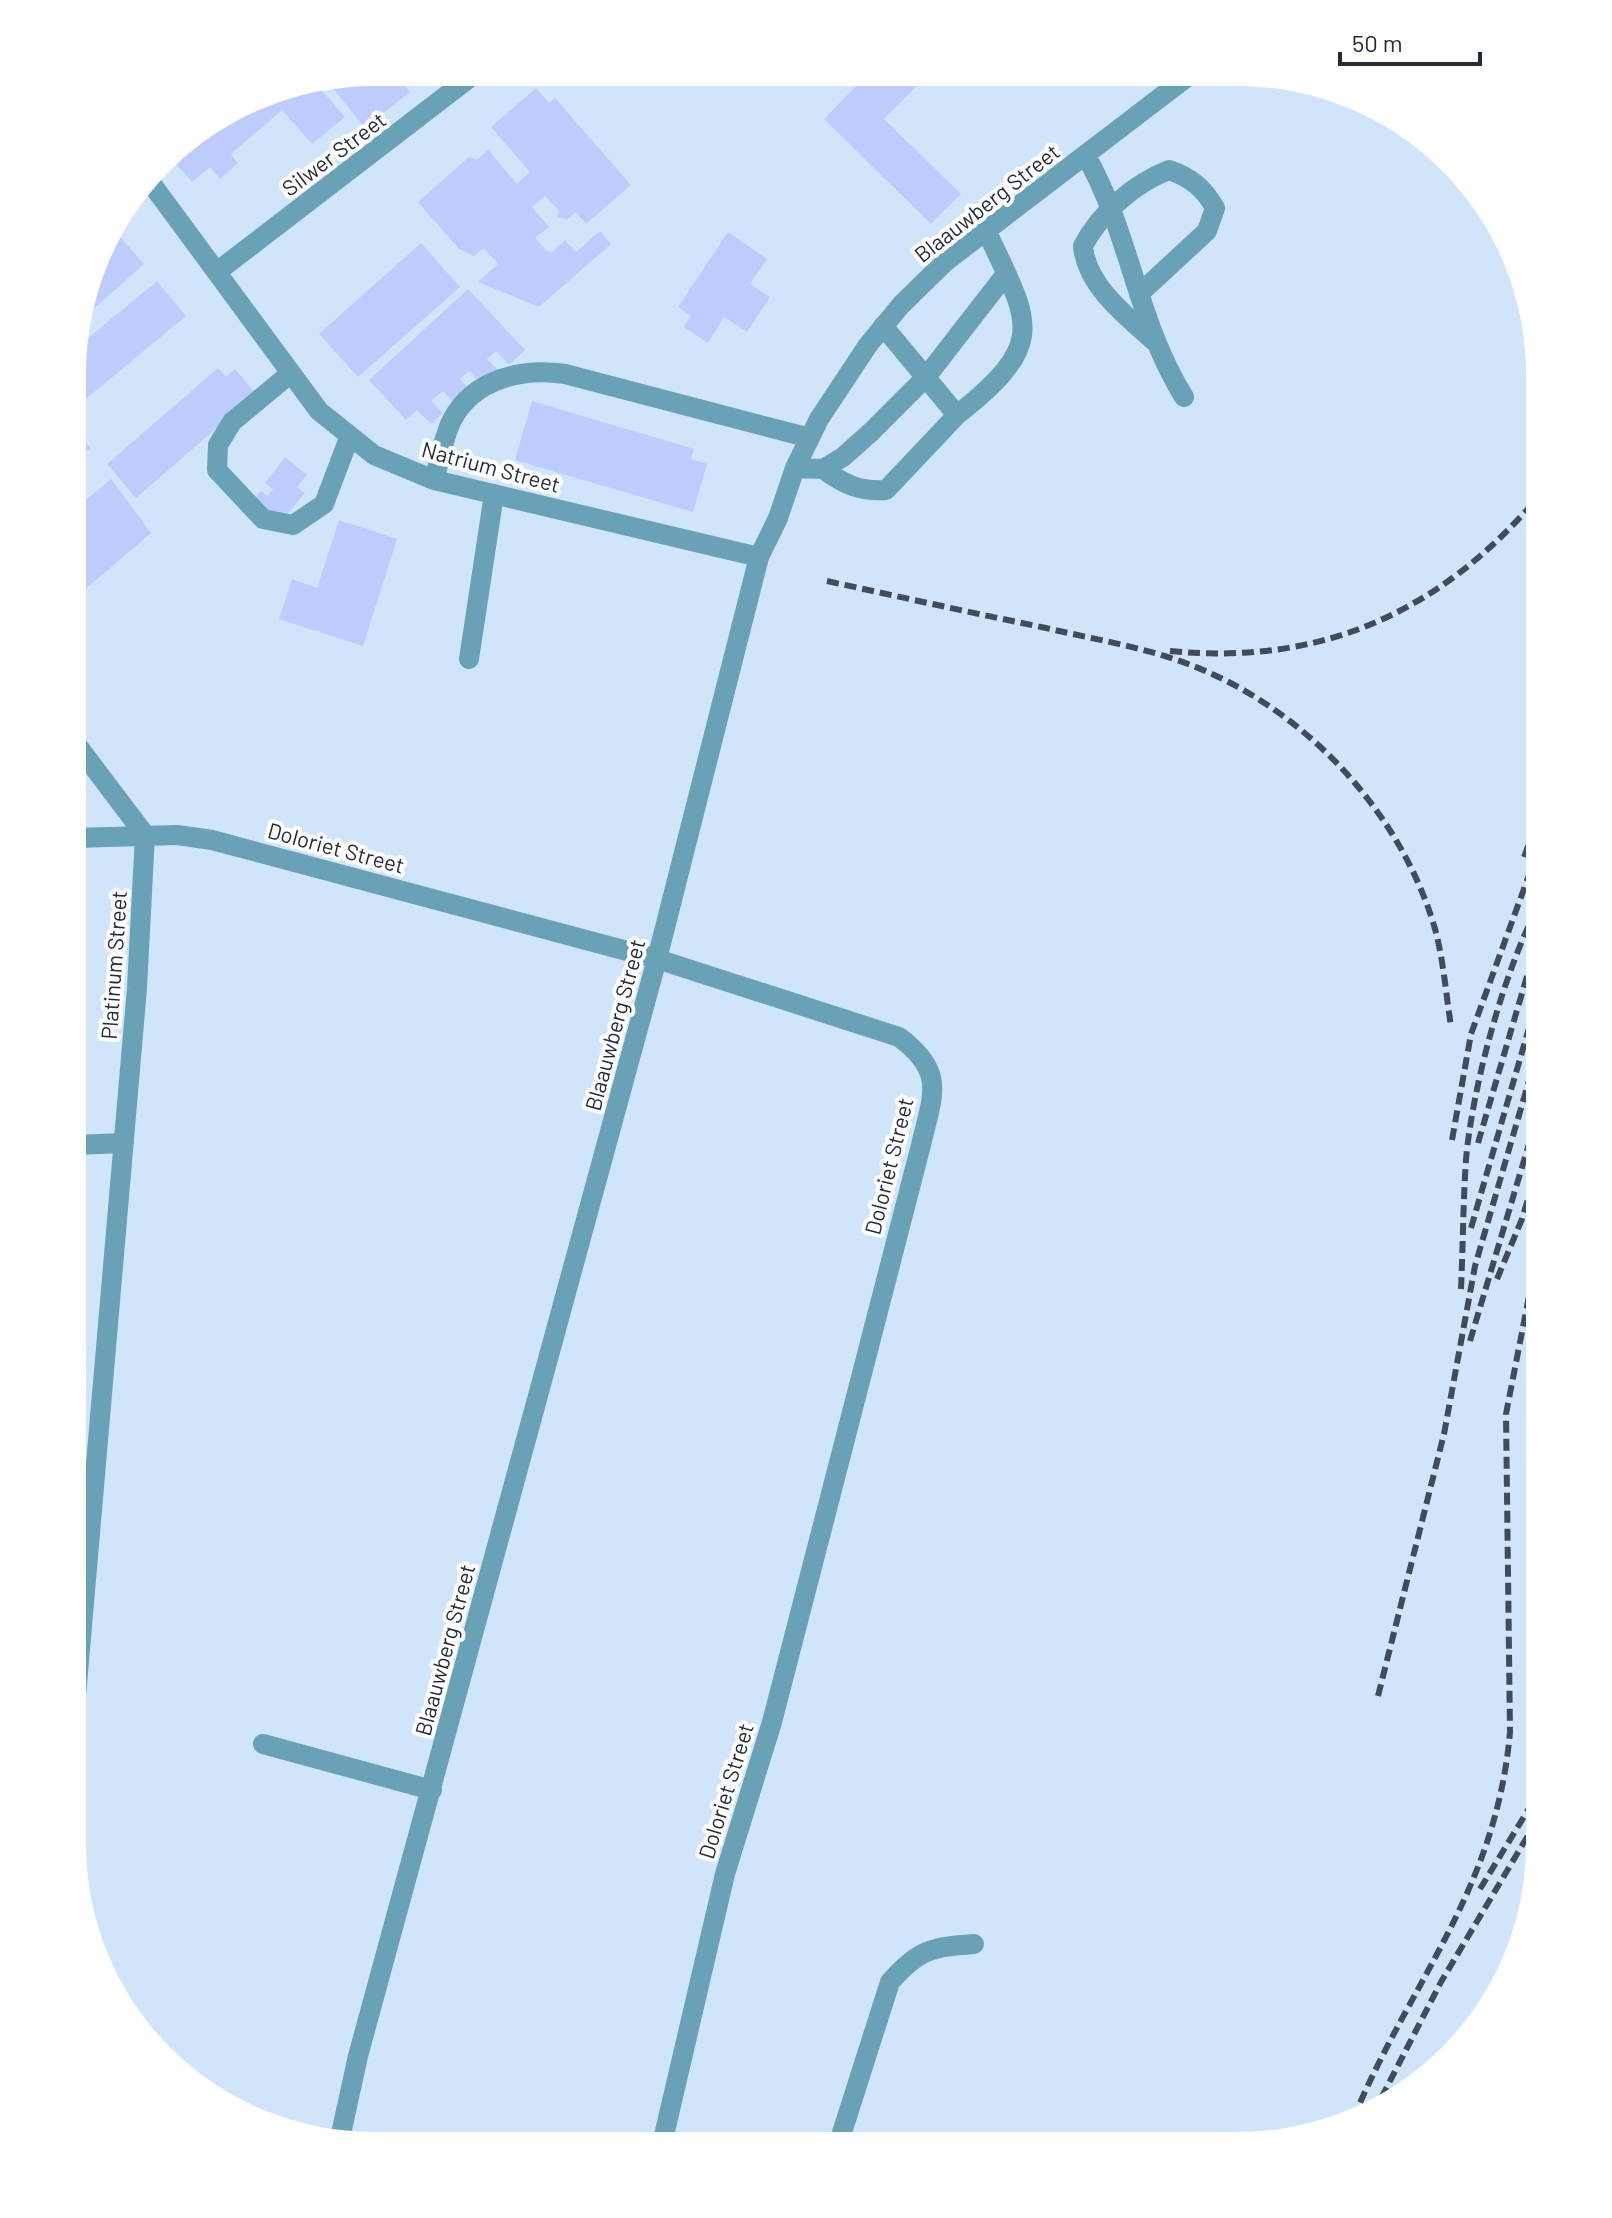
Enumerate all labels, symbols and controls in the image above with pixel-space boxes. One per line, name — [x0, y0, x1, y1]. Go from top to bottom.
scale bar — [1340, 16, 1480, 66]
text: 50 m — [1352, 28, 1403, 57]
street label: Silwer Street — [276, 106, 390, 201]
street label: Blaauwberg Street — [909, 138, 1064, 267]
street label: Natrium Street — [419, 435, 563, 497]
street label: Doloriet Street — [265, 816, 407, 878]
street label: Platinum Street — [95, 890, 131, 1040]
street label: Blaauwberg Street — [579, 936, 649, 1113]
street label: Doloriet Street — [858, 1095, 918, 1237]
street label: Blaauwberg Street — [409, 1561, 479, 1738]
street label: Doloriet Street — [692, 1720, 758, 1862]

